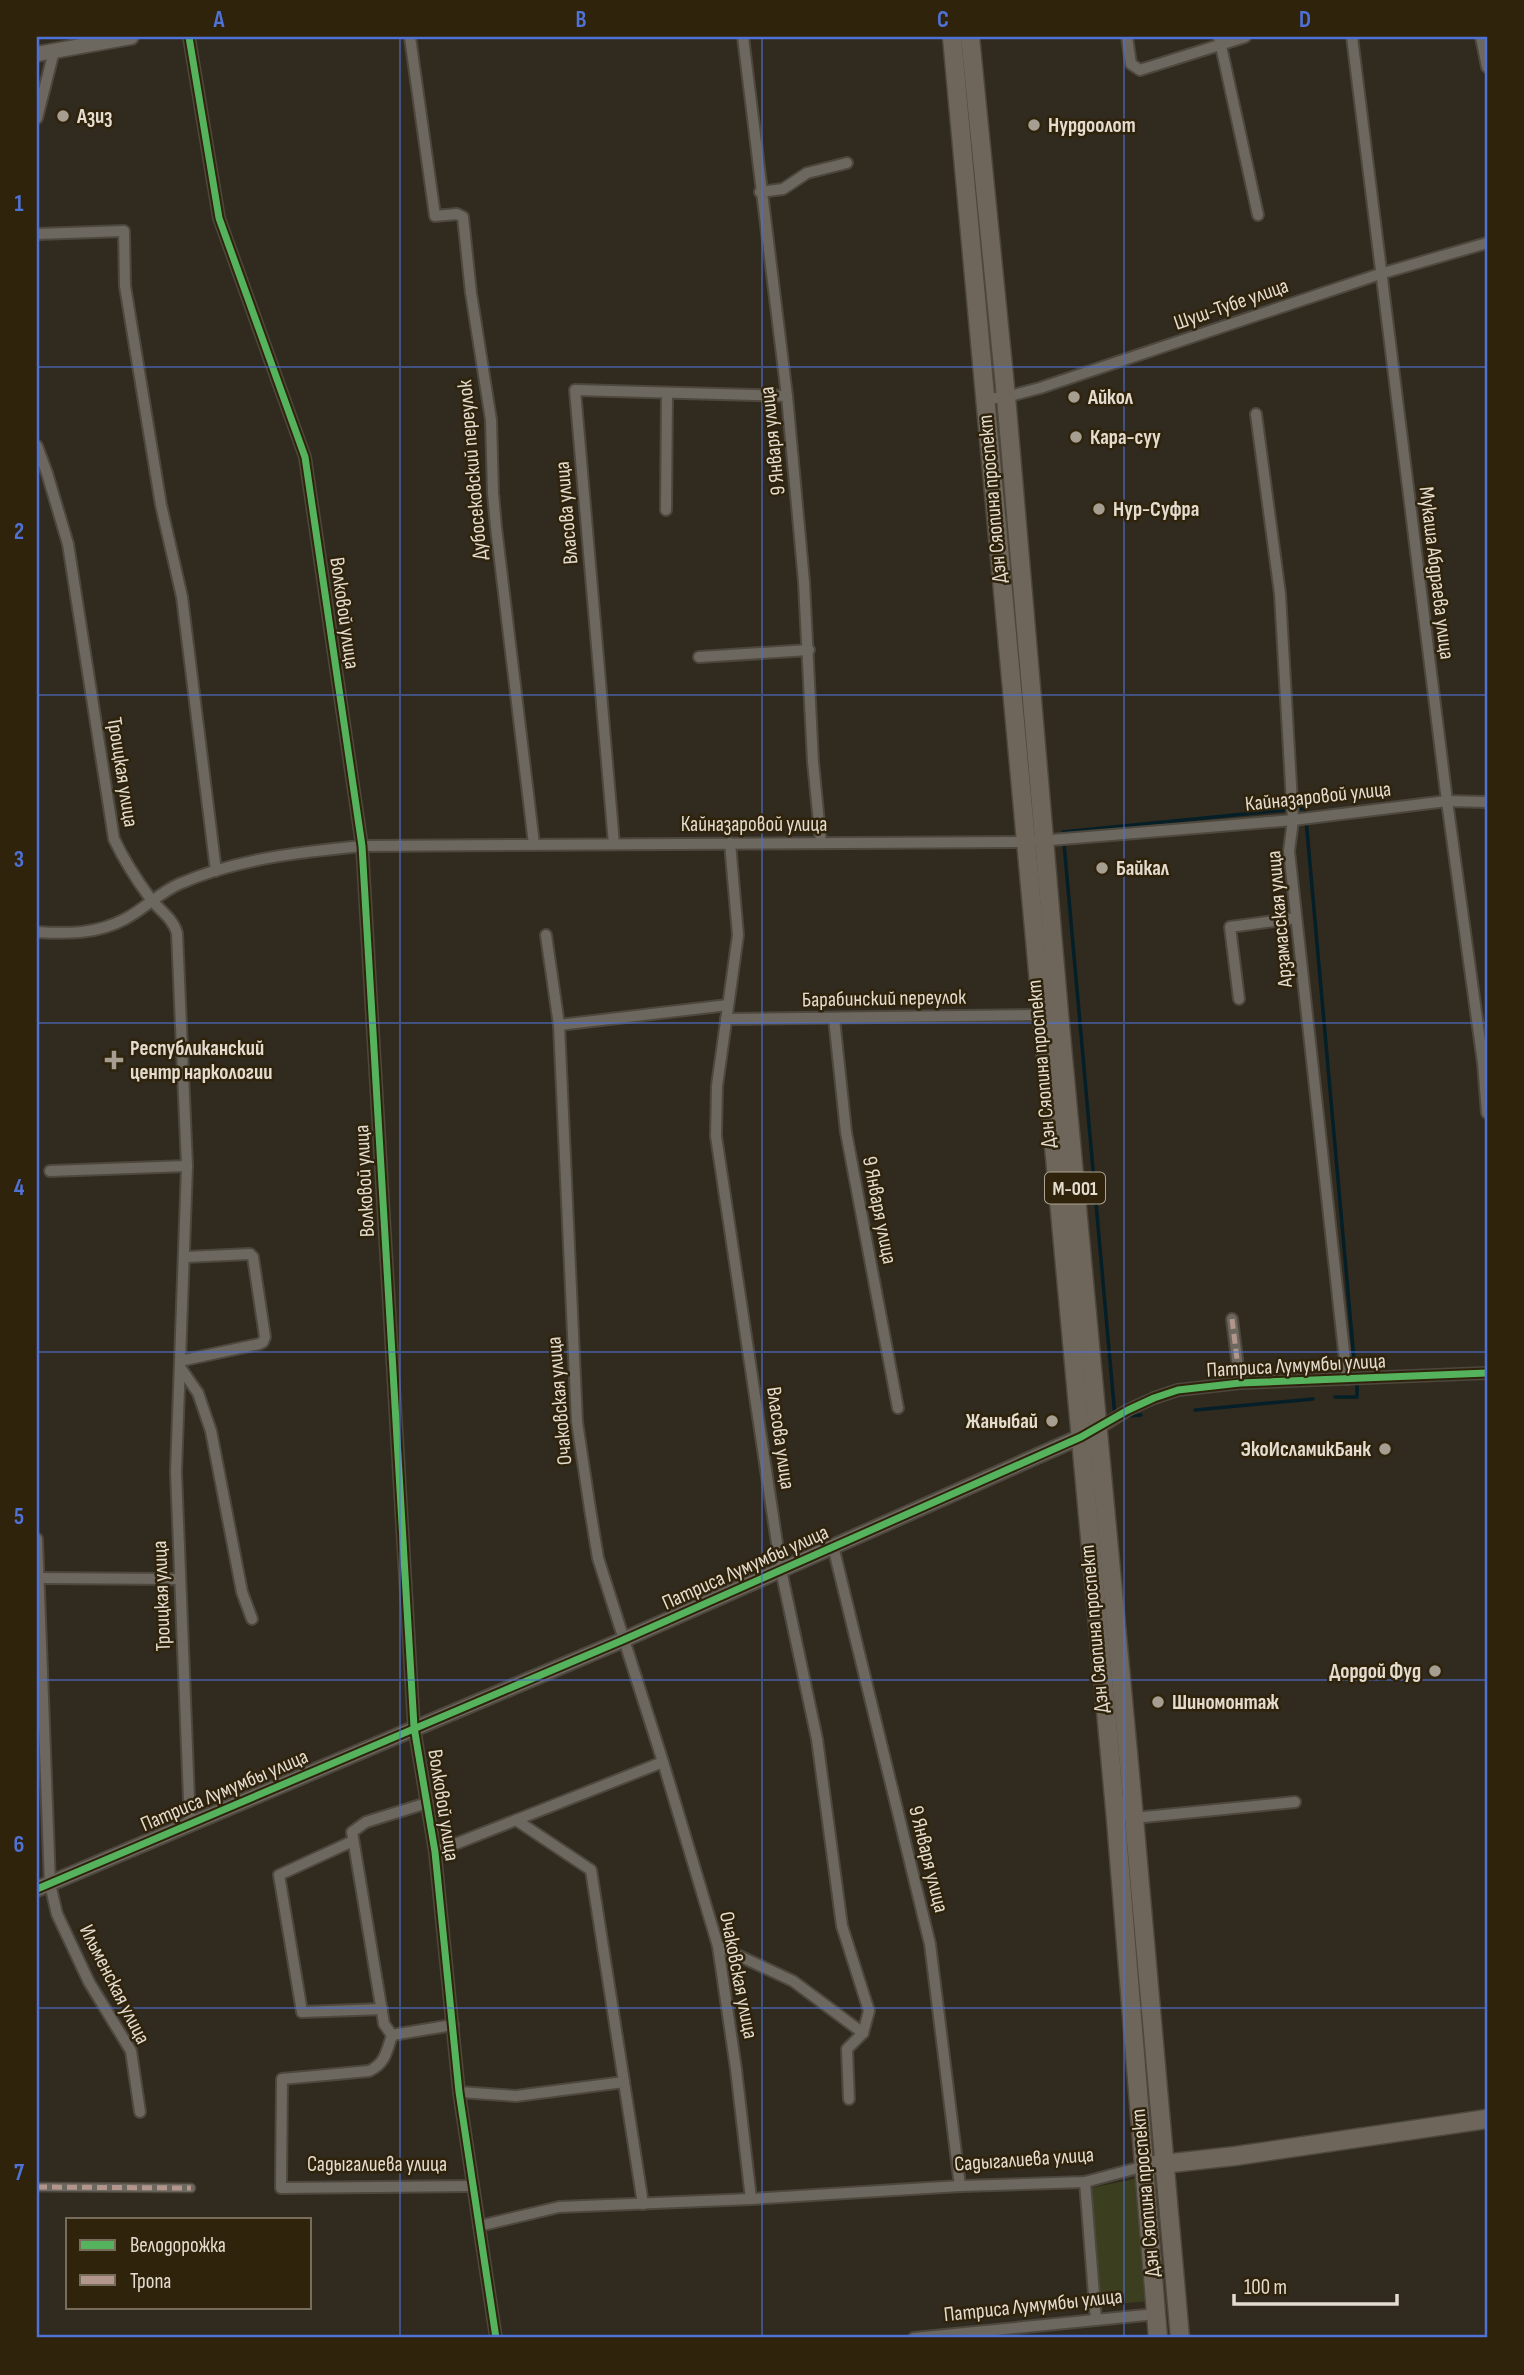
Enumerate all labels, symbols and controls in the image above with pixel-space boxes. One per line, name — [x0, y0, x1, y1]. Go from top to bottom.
text: A — [213, 6, 226, 34]
text: B — [576, 6, 587, 34]
text: C — [937, 6, 949, 34]
text: D — [1299, 6, 1311, 34]
place label: Азиз — [76, 104, 112, 129]
marker: Азиз — [55, 108, 71, 124]
place label: Нурдоолот — [1048, 113, 1136, 138]
marker: Нурдоолот — [1026, 117, 1042, 133]
text: 1 — [14, 190, 24, 218]
street label: Шуш-Тубе улица — [1171, 273, 1292, 336]
street label: Дубосековский переулок — [452, 379, 493, 561]
street label: 9 Января улица — [754, 385, 791, 497]
place label: Айкол — [1087, 385, 1134, 410]
marker: Айкол — [1066, 389, 1082, 405]
street label: Дэн Сяопина проспект — [973, 414, 1012, 584]
place label: Кара-суу — [1090, 425, 1161, 450]
marker: Кара-суу — [1068, 429, 1084, 445]
street label: Власова улица — [550, 460, 583, 566]
street label: Мукаша Абдраева улица — [1414, 485, 1460, 661]
place label: Нур-Суфра — [1113, 497, 1199, 522]
marker: Нур-Суфра — [1091, 501, 1107, 517]
text: 2 — [14, 518, 24, 546]
street label: Волковой улица — [324, 556, 365, 670]
street label: Троицкая улица — [102, 716, 143, 829]
street label: Кайназаровой улица — [1244, 776, 1392, 817]
street label: Кайназаровой улица — [681, 812, 827, 837]
text: 3 — [14, 846, 24, 874]
street label: Арзамасская улица — [1261, 850, 1298, 989]
place label: Байкал — [1116, 856, 1170, 881]
marker: Байкал — [1094, 860, 1110, 876]
street label: Дэн Сяопина проспект — [1022, 979, 1061, 1149]
street label: Барабинский переулок — [802, 985, 966, 1012]
place label: Республиканский центр наркологии — [130, 1036, 272, 1085]
marker: Республиканский центр наркологии — [104, 1050, 124, 1070]
street label: Волковой улица — [349, 1124, 380, 1238]
street label: 9 Января улица — [857, 1154, 902, 1266]
road number: M-001 — [1045, 1172, 1105, 1204]
text: 4 — [14, 1174, 25, 1202]
street label: Очаковская улица — [541, 1336, 578, 1466]
street label: Патриса Лумумбы улица — [1206, 1348, 1386, 1383]
street label: Власова улица — [761, 1385, 800, 1491]
place label: Жаныбай — [965, 1409, 1038, 1434]
marker: Жаныбай — [1044, 1413, 1060, 1429]
place label: ЭкоИсламикБанк — [1241, 1437, 1371, 1462]
marker: ЭкоИсламикБанк — [1377, 1441, 1393, 1457]
text: 5 — [14, 1503, 24, 1531]
street label: Патриса Лумумбы улица — [658, 1520, 832, 1615]
street label: Троицкая улица — [147, 1540, 176, 1652]
street label: Дэн Сяопина проспект — [1075, 1544, 1114, 1714]
place label: Дордой Фуд — [1329, 1659, 1421, 1684]
marker: Дордой Фуд — [1427, 1663, 1443, 1679]
place label: Шиномонтаж — [1172, 1690, 1279, 1715]
marker: Шиномонтаж — [1150, 1694, 1166, 1710]
street label: Патриса Лумумбы улица — [137, 1744, 312, 1837]
street label: Волковой улица — [422, 1748, 465, 1863]
street label: 9 Января улица — [903, 1803, 954, 1915]
text: 6 — [14, 1831, 24, 1859]
street label: Очаковская улица — [714, 1909, 763, 2041]
street label: Ильменская улица — [74, 1920, 155, 2048]
street label: Дэн Сяопина проспект — [1126, 2108, 1165, 2278]
street label: Садыгалиева улица — [953, 2142, 1095, 2177]
street label: Садыгалиева улица — [307, 2152, 447, 2177]
text: 7 — [14, 2159, 24, 2187]
legend — [66, 2218, 312, 2308]
text: Велодорожка — [130, 2233, 226, 2258]
scale bar — [1234, 2263, 1396, 2307]
text: Тропа — [130, 2269, 171, 2294]
text: 100 m — [1244, 2275, 1287, 2300]
street label: Патриса Лумумбы улица — [943, 2284, 1124, 2327]

